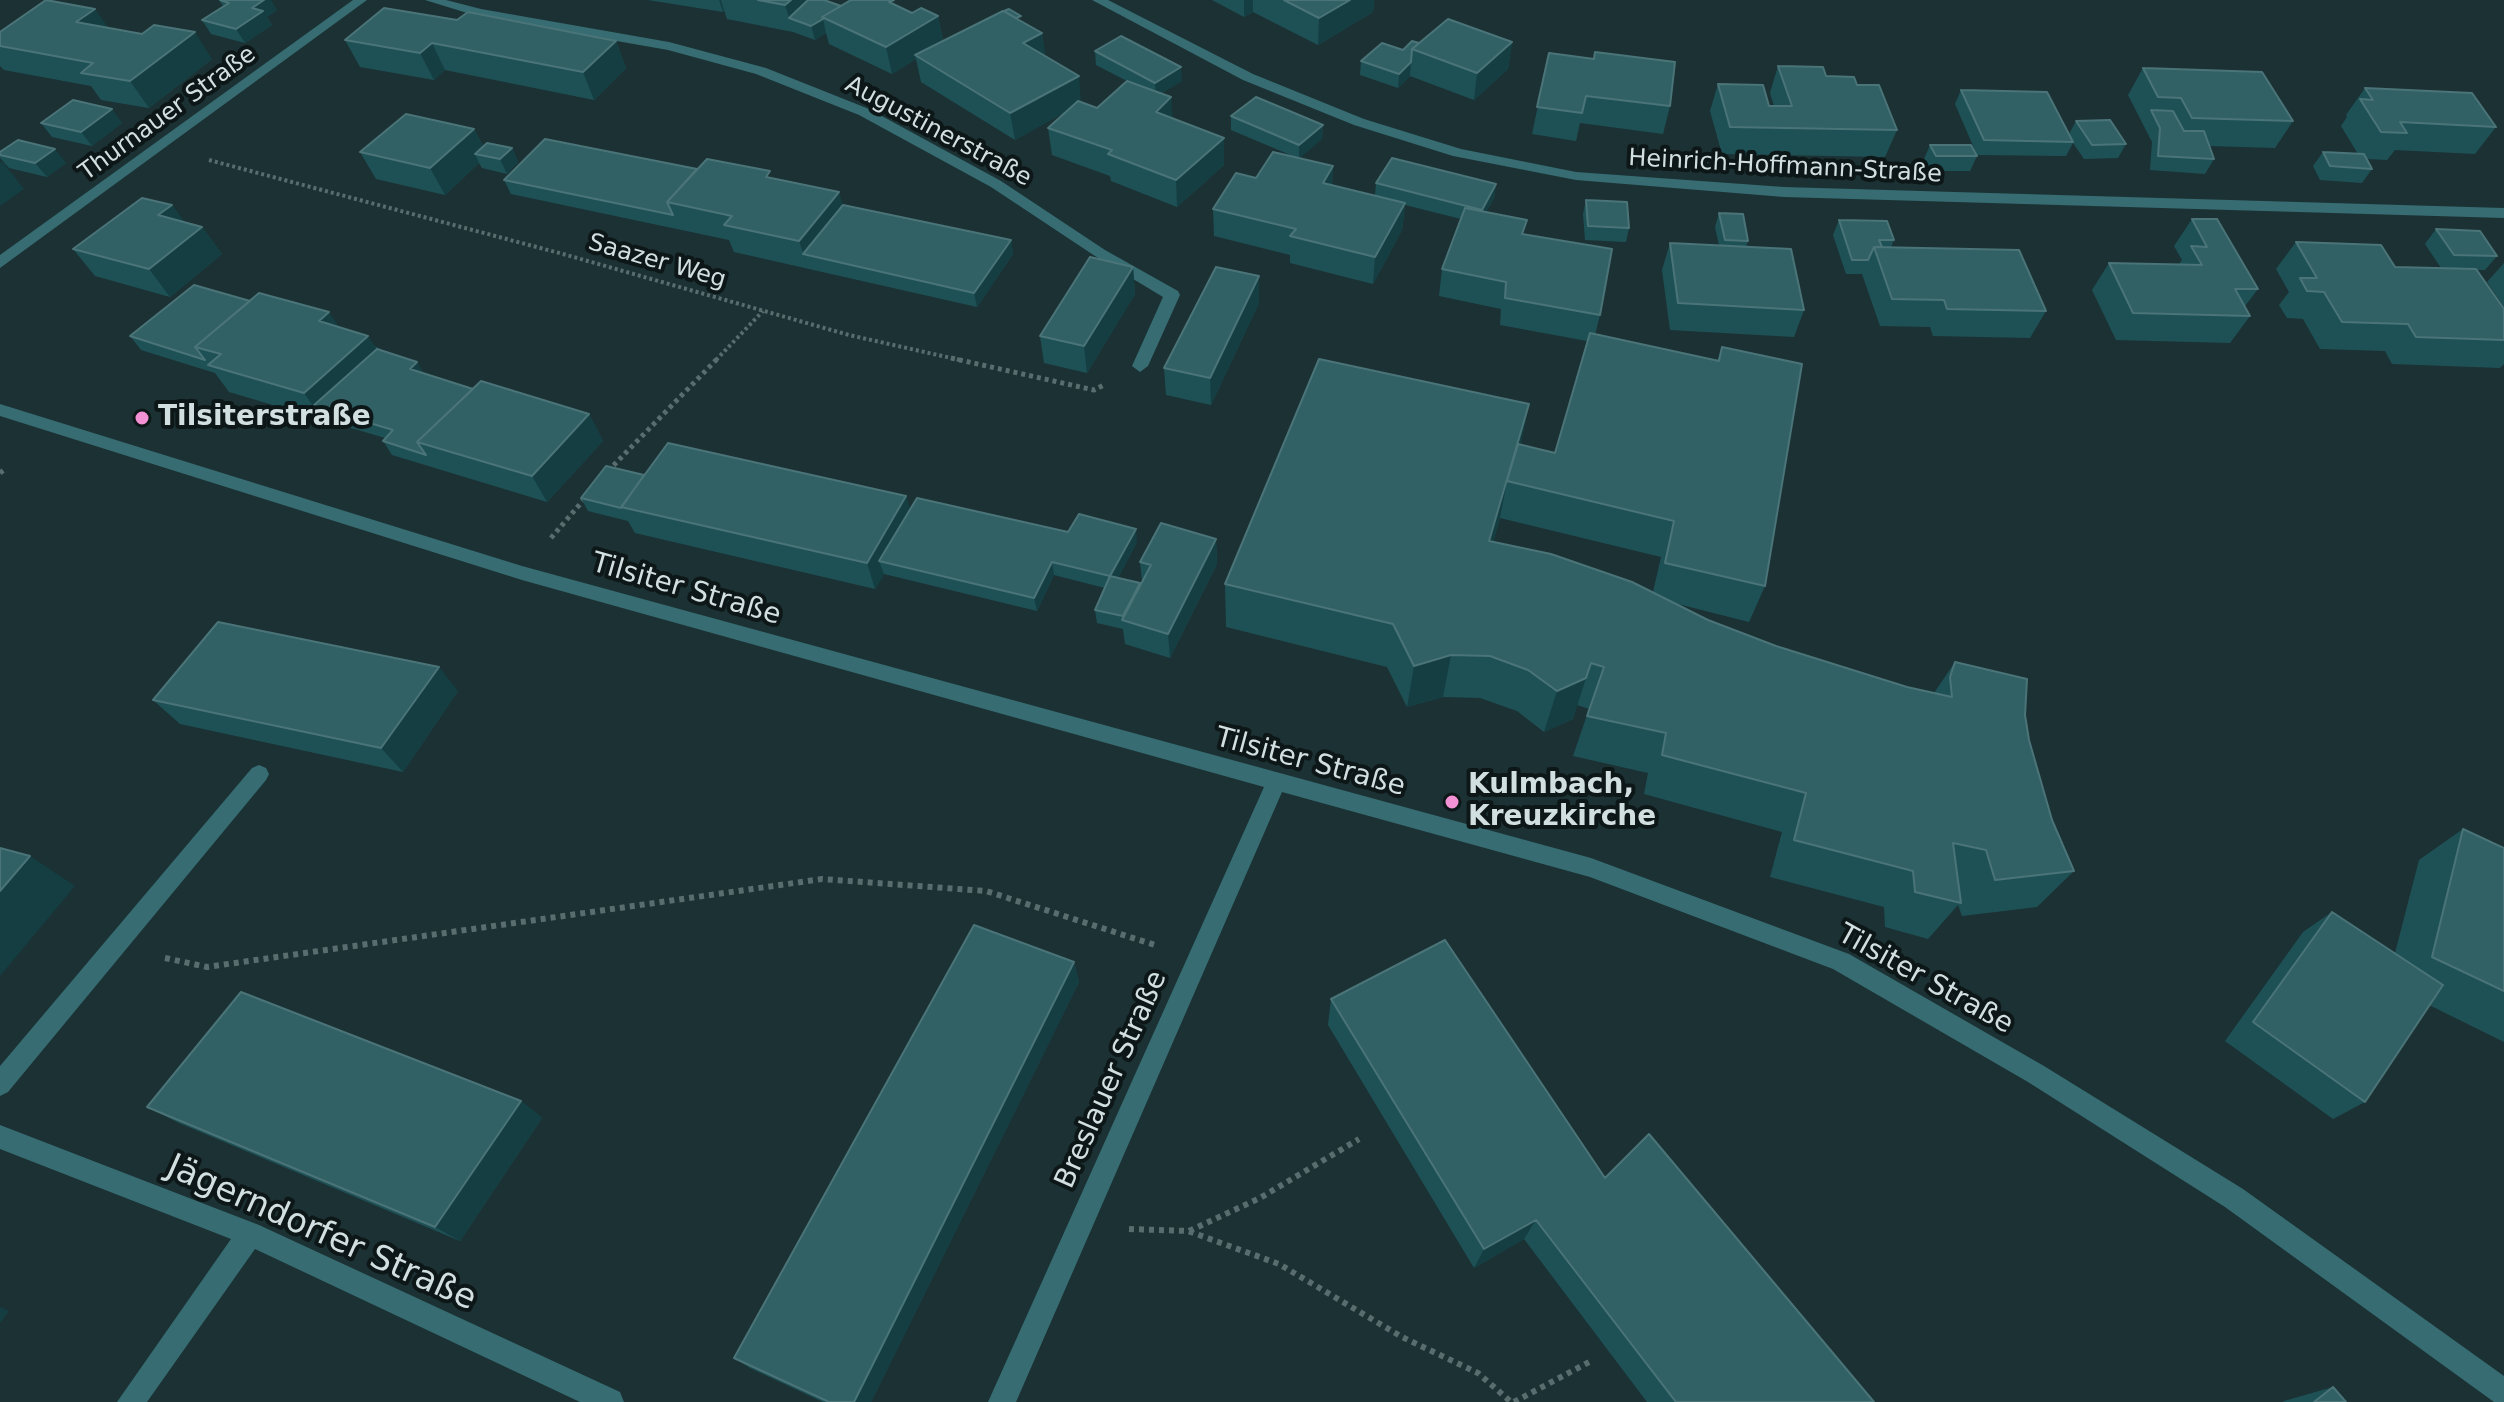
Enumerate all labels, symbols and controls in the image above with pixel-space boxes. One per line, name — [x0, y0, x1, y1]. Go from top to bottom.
street label: Thurnauer Straße — [74, 40, 262, 188]
street label: Augustinerstraße — [840, 71, 1036, 193]
street label: Heinrich-Hoffmann-Straße — [1628, 144, 1942, 190]
street label: Saazer Weg — [585, 229, 729, 295]
place label: Tilsiterstraße — [158, 401, 371, 435]
marker: Tilsiterstraße — [133, 409, 151, 427]
street label: Tilsiter Straße — [588, 547, 784, 633]
street label: Tilsiter Straße — [1211, 722, 1409, 804]
place label: Kulmbach, Kreuzkirche — [1468, 769, 1656, 835]
marker: Kulmbach, Kreuzkirche — [1443, 793, 1461, 811]
street label: Tilsiter Straße — [1832, 918, 2018, 1042]
street label: Breslauer Straße — [1049, 966, 1175, 1194]
street label: Jägerndorfer Straße — [160, 1147, 482, 1321]

